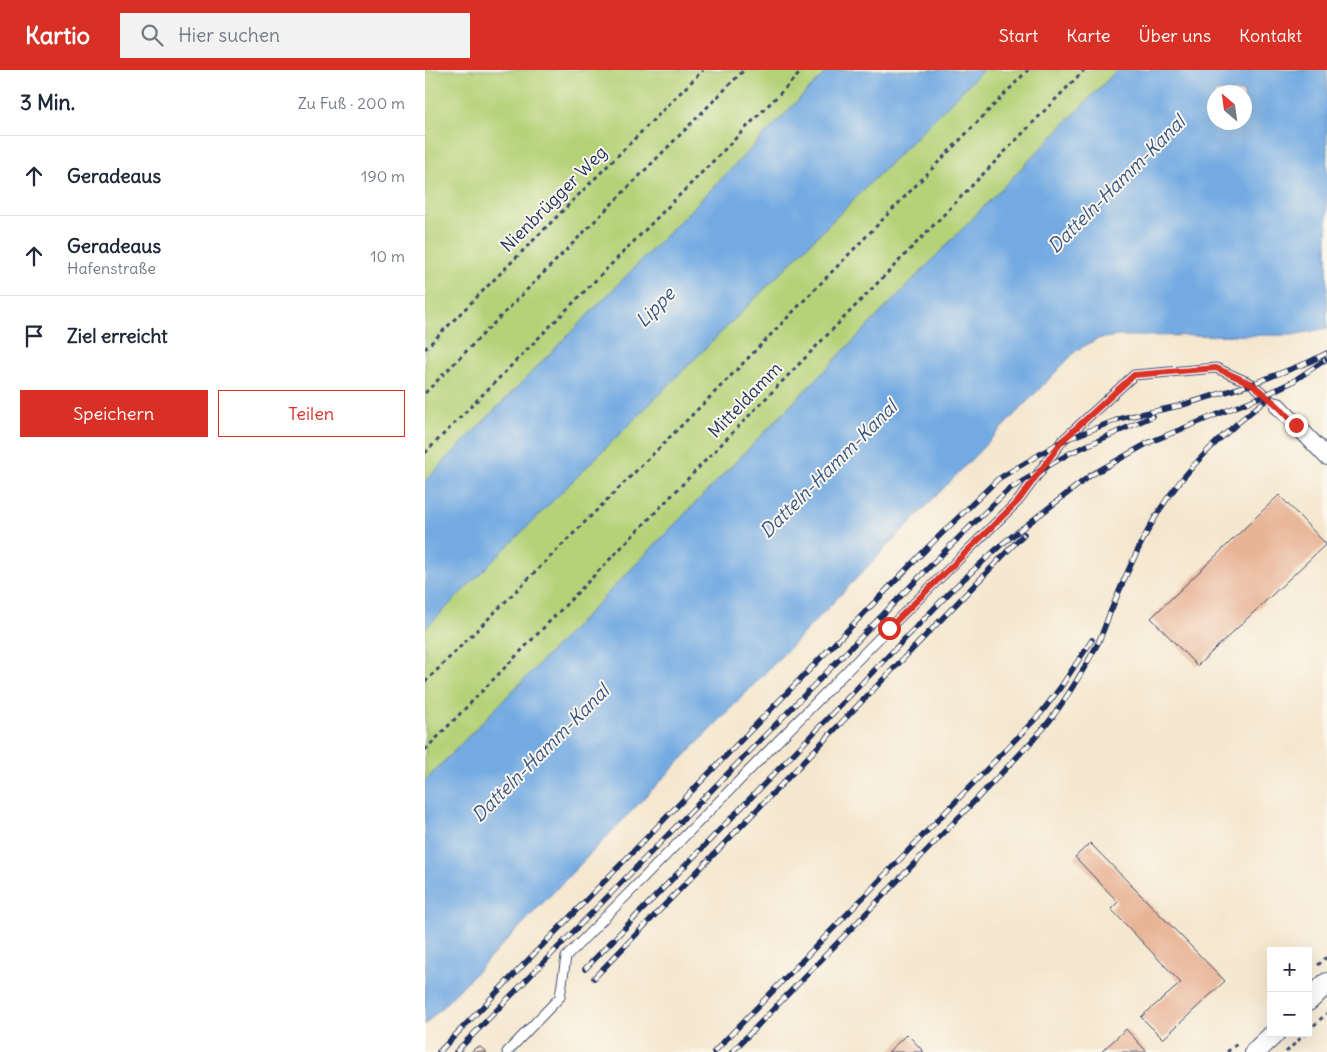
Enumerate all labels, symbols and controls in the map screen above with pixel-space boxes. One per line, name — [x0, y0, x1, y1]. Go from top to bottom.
search box — [120, 13, 470, 58]
text: Kartio — [25, 20, 90, 50]
icon: search — [138, 21, 166, 49]
text: Hier suchen — [178, 23, 280, 47]
text: Start — [999, 24, 1038, 47]
text: Karte — [1066, 24, 1111, 47]
text: Über uns — [1139, 24, 1211, 47]
text: Kontakt — [1239, 24, 1302, 47]
north arrow — [1207, 85, 1252, 130]
text: 3 Min. — [20, 89, 75, 116]
text: Zu Fuß · 200 m — [298, 93, 405, 113]
water label: Datteln-Hamm-Kanal — [1042, 108, 1192, 258]
street label: Nienbrügger Weg — [496, 141, 612, 257]
icon: ahead — [20, 162, 48, 190]
text: Geradeaus — [67, 164, 161, 188]
text: 190 m — [361, 166, 405, 186]
text: Geradeaus — [67, 234, 161, 258]
icon: ahead — [20, 242, 48, 270]
text: 10 m — [370, 246, 405, 266]
text: Hafenstraße — [67, 258, 156, 278]
water label: Lippe — [630, 281, 681, 332]
icon: arrive — [20, 322, 48, 350]
text: Ziel erreicht — [67, 324, 168, 348]
street label: Mitteldamm — [703, 357, 787, 442]
button: Speichern — [20, 390, 208, 437]
button: Teilen — [218, 390, 405, 437]
water label: Datteln-Hamm-Kanal — [754, 393, 904, 543]
route end — [1285, 414, 1308, 437]
route start — [878, 617, 901, 640]
water label: Datteln-Hamm-Kanal — [466, 677, 616, 827]
map controls — [1267, 947, 1312, 1037]
button: + — [1267, 947, 1312, 992]
button: − — [1267, 992, 1312, 1037]

